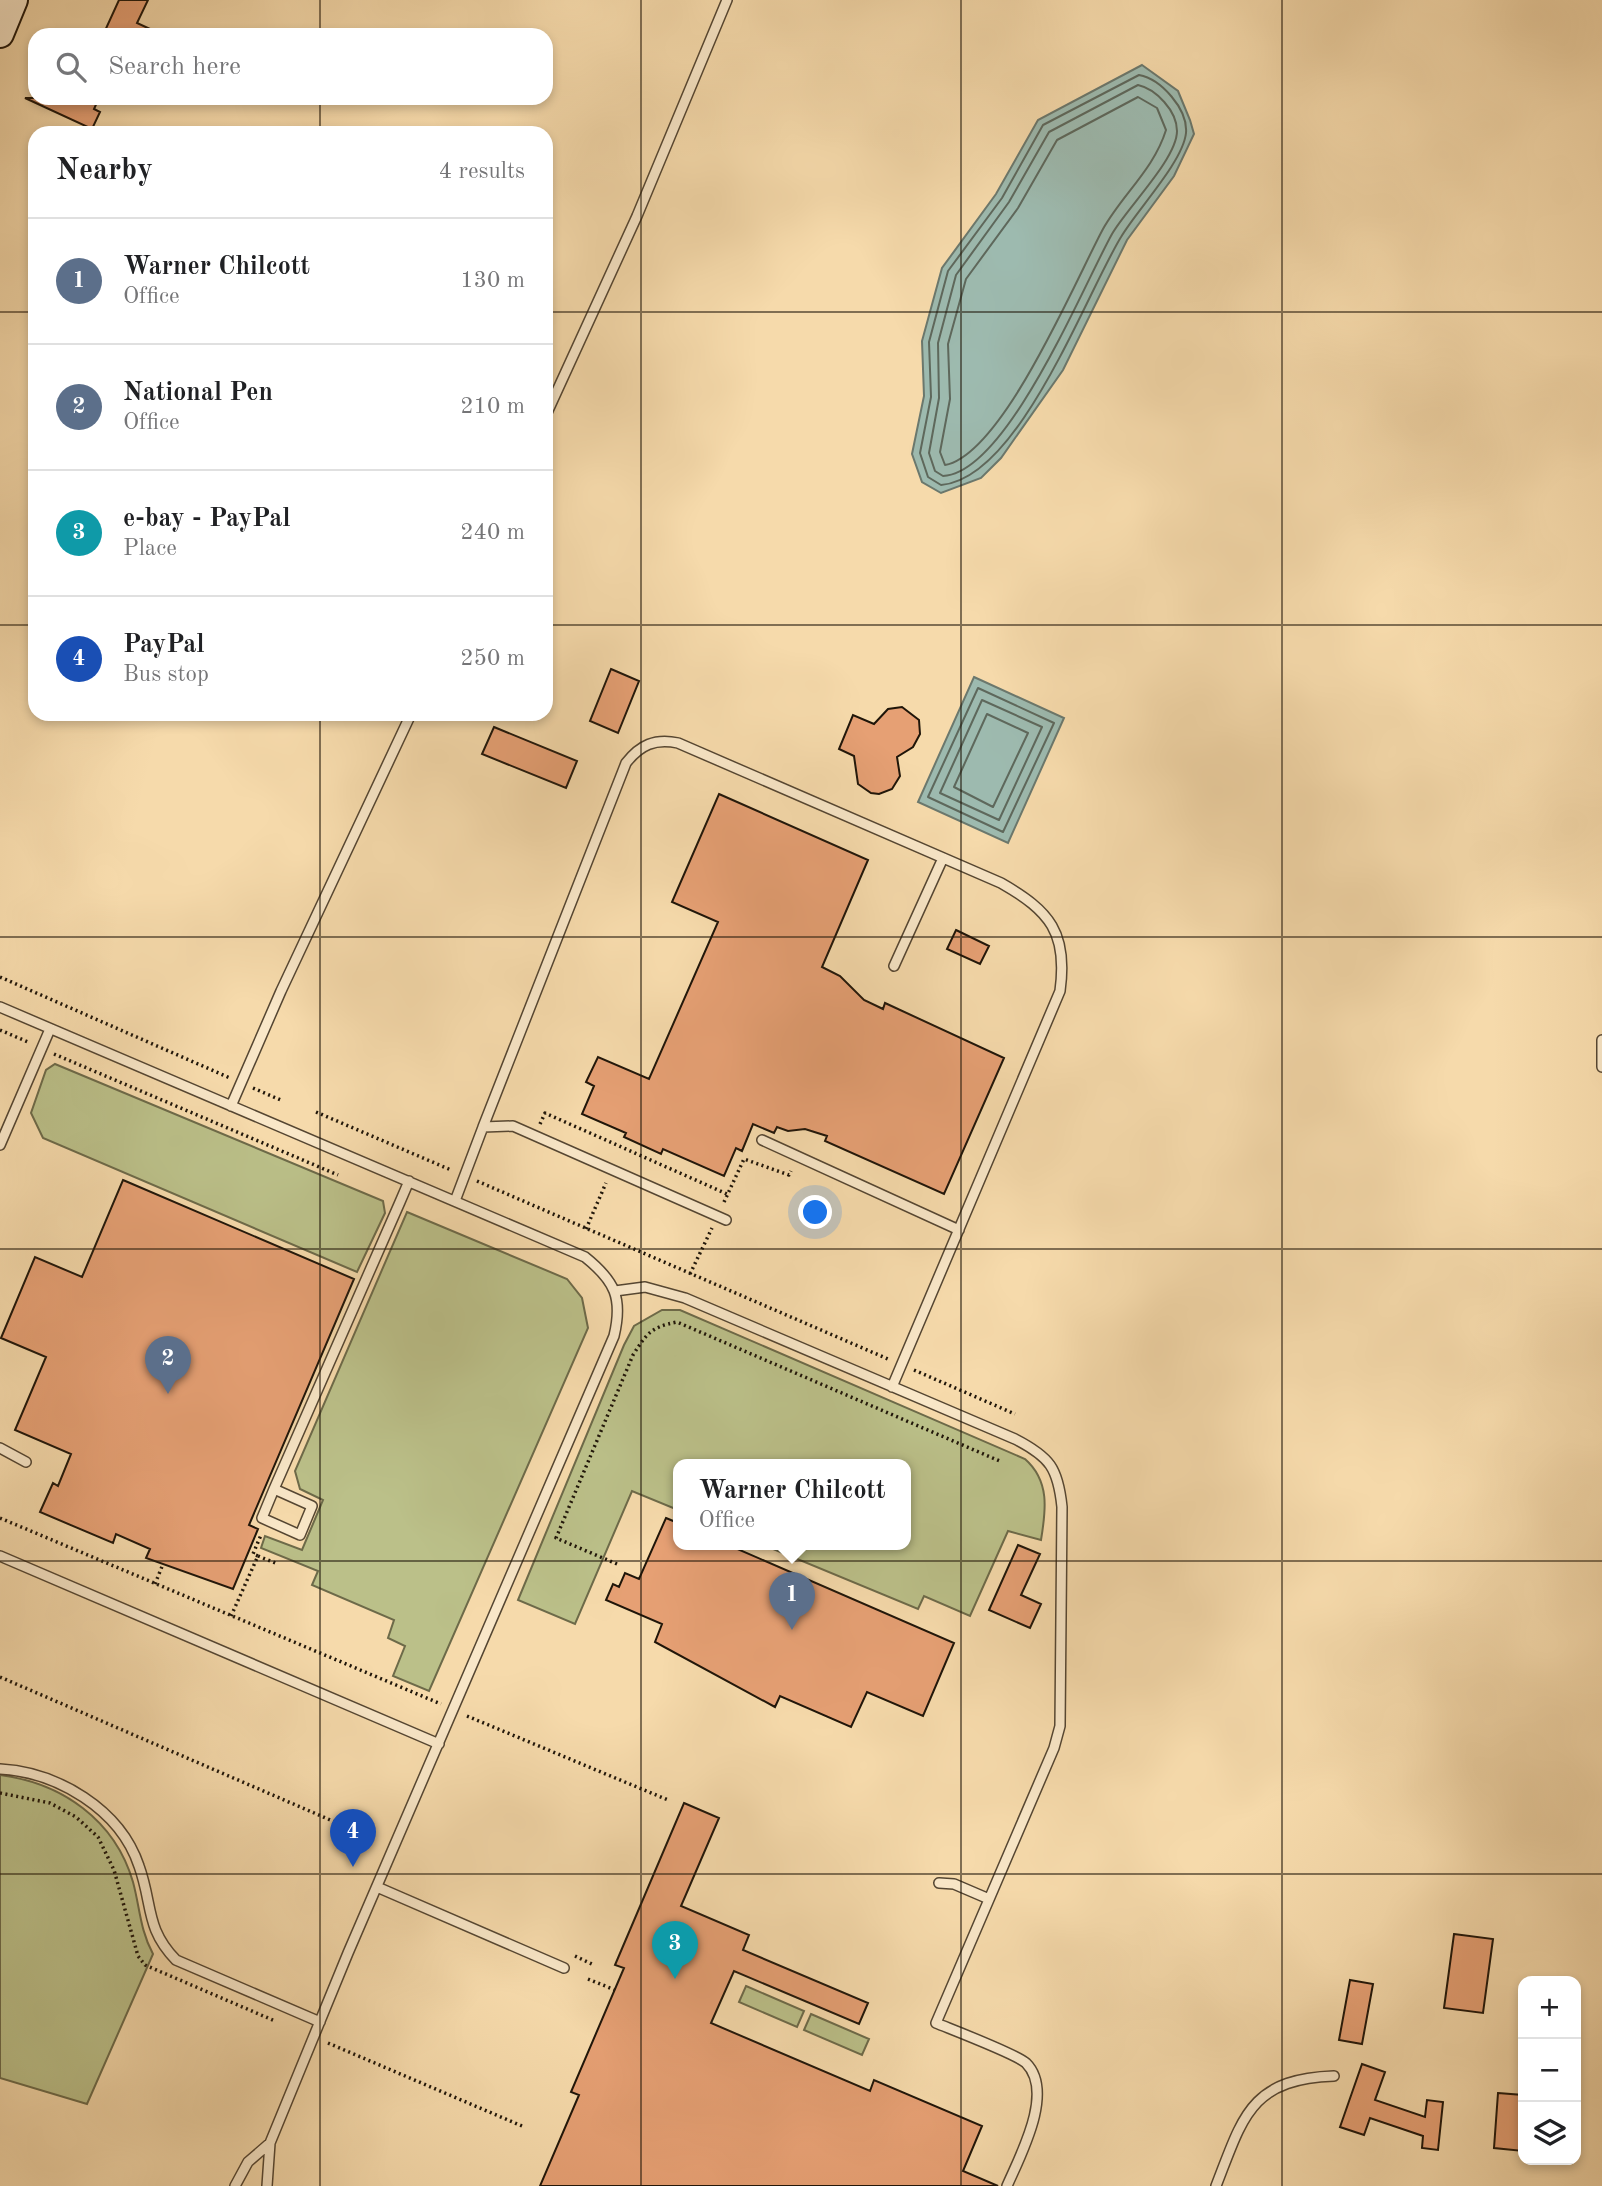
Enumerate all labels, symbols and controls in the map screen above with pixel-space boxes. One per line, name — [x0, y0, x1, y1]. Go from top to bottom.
search box — [28, 28, 553, 105]
icon: search — [52, 48, 90, 86]
text: Search here — [108, 54, 241, 80]
text: Nearby — [56, 156, 153, 186]
text: 4 results — [439, 160, 525, 183]
text: Warner Chilcott — [123, 254, 310, 280]
text: 1 — [72, 269, 86, 292]
text: 130 m — [460, 269, 525, 292]
text: Office — [123, 285, 180, 308]
text: National Pen — [123, 380, 273, 406]
text: 2 — [72, 395, 86, 418]
text: 210 m — [460, 395, 525, 418]
text: Office — [123, 411, 180, 434]
text: e-bay - PayPal — [123, 506, 290, 532]
text: 3 — [72, 521, 86, 544]
text: 240 m — [460, 521, 525, 544]
text: Place — [123, 537, 177, 560]
text: PayPal — [123, 632, 205, 658]
text: 4 — [72, 647, 86, 670]
text: 250 m — [460, 647, 525, 670]
text: Bus stop — [123, 663, 209, 686]
your location — [798, 1195, 832, 1229]
pin: 2 — [145, 1336, 191, 1394]
popup — [673, 1459, 911, 1550]
text: Warner Chilcott — [699, 1478, 885, 1504]
text: Office — [699, 1509, 755, 1532]
pin: 1 — [769, 1572, 815, 1630]
pin: 4 — [330, 1809, 376, 1867]
pin: 3 — [652, 1921, 698, 1979]
map controls — [1518, 1976, 1581, 2165]
button: + — [1518, 1976, 1581, 2039]
button: − — [1518, 2039, 1581, 2102]
button: layers — [1518, 2102, 1581, 2165]

